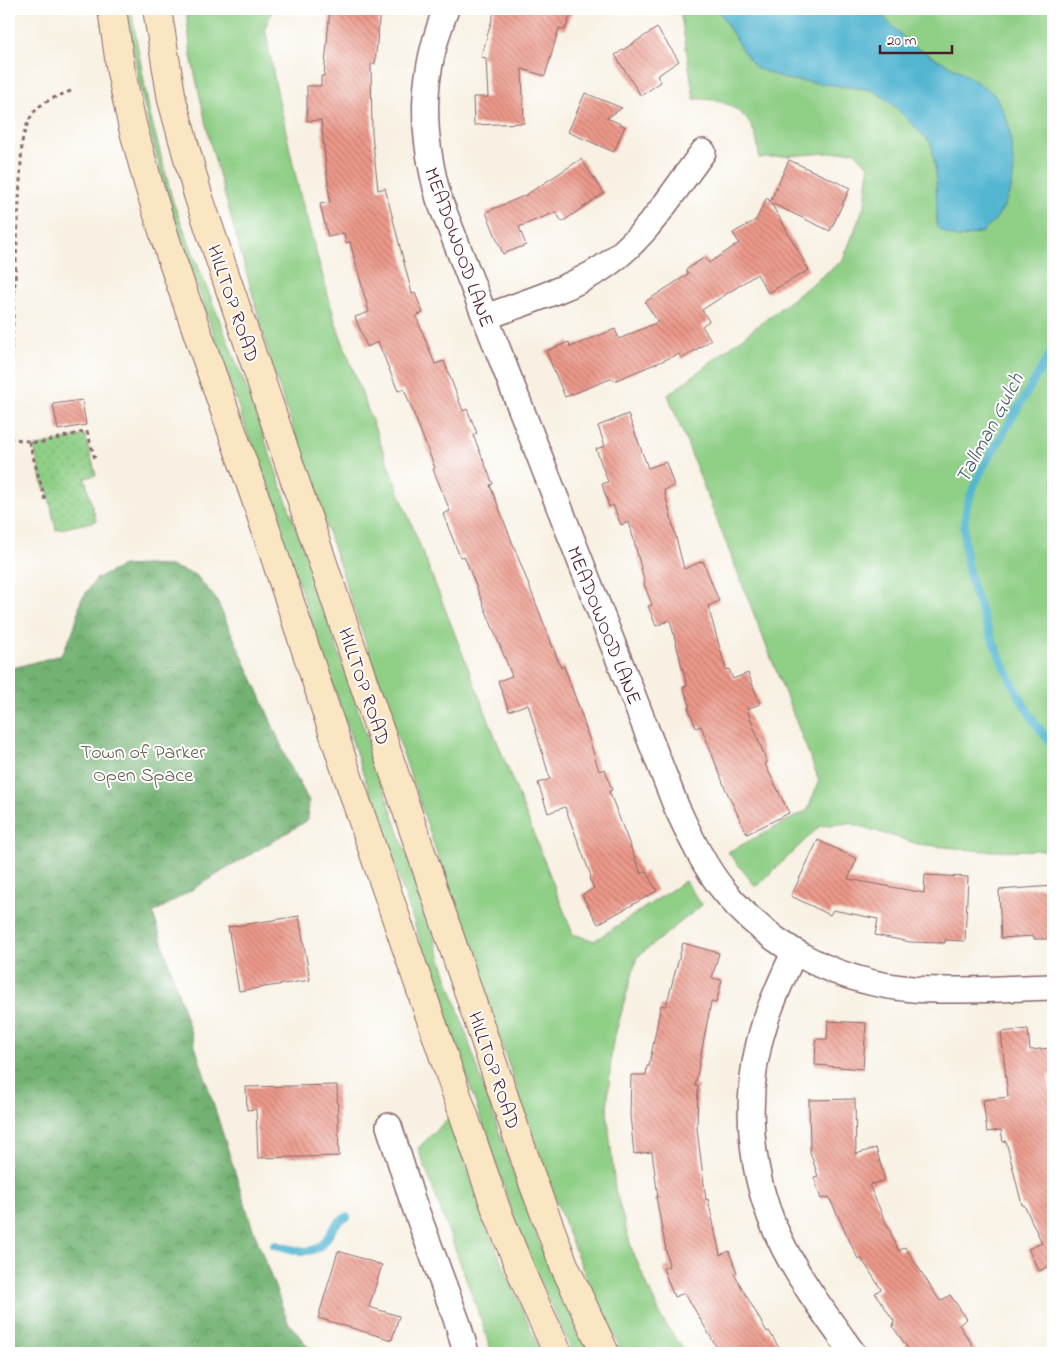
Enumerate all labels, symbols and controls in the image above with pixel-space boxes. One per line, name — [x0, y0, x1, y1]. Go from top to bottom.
scale bar — [880, 22, 952, 54]
text: 20 m — [887, 30, 917, 52]
street label: MEADOWOOD LANE — [415, 164, 500, 332]
street label: HILLTOP ROAD — [198, 241, 265, 366]
water label: Tallman Gulch — [949, 367, 1033, 490]
street label: MEADOWOOD LANE — [558, 542, 648, 709]
street label: HILLTOP ROAD — [329, 624, 396, 749]
park label: Town of Parker Open Space — [80, 739, 206, 791]
street label: HILLTOP ROAD — [459, 1008, 526, 1133]

